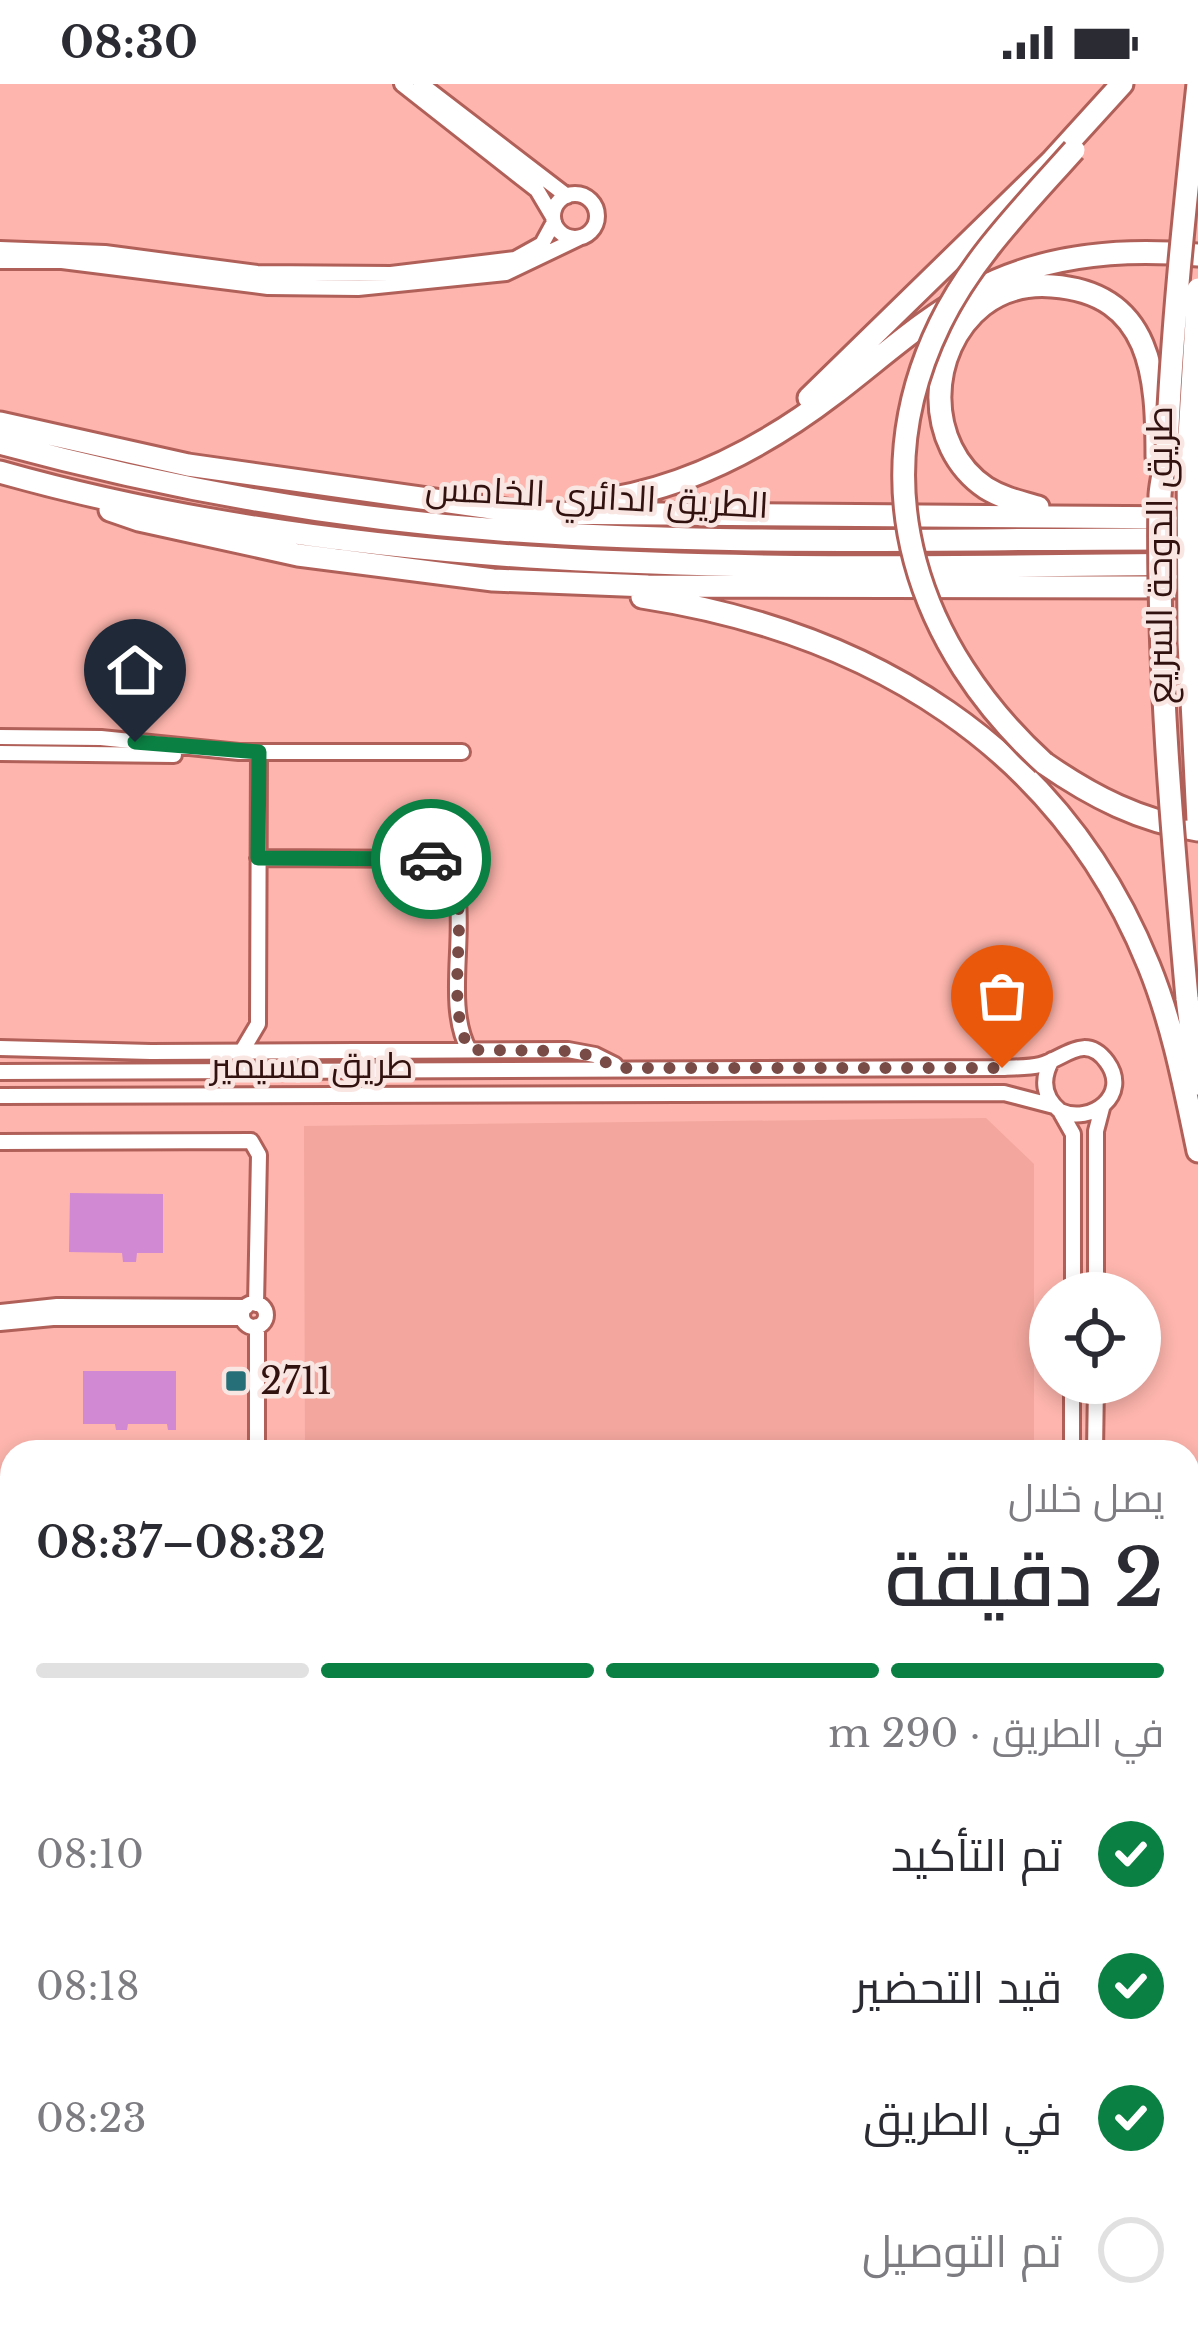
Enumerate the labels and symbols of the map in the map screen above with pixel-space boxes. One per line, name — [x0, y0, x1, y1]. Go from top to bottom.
street label: طريق الدوحة السريع — [1137, 406, 1184, 704]
street label: الطريق الدائري الخامس — [424, 465, 770, 533]
pin — [84, 619, 186, 742]
courier — [371, 799, 491, 919]
pin — [951, 945, 1053, 1068]
street label: طريق مسيمير — [209, 1043, 413, 1088]
place label: 2711 — [260, 1359, 332, 1404]
marker: 2711 — [223, 1368, 249, 1394]

